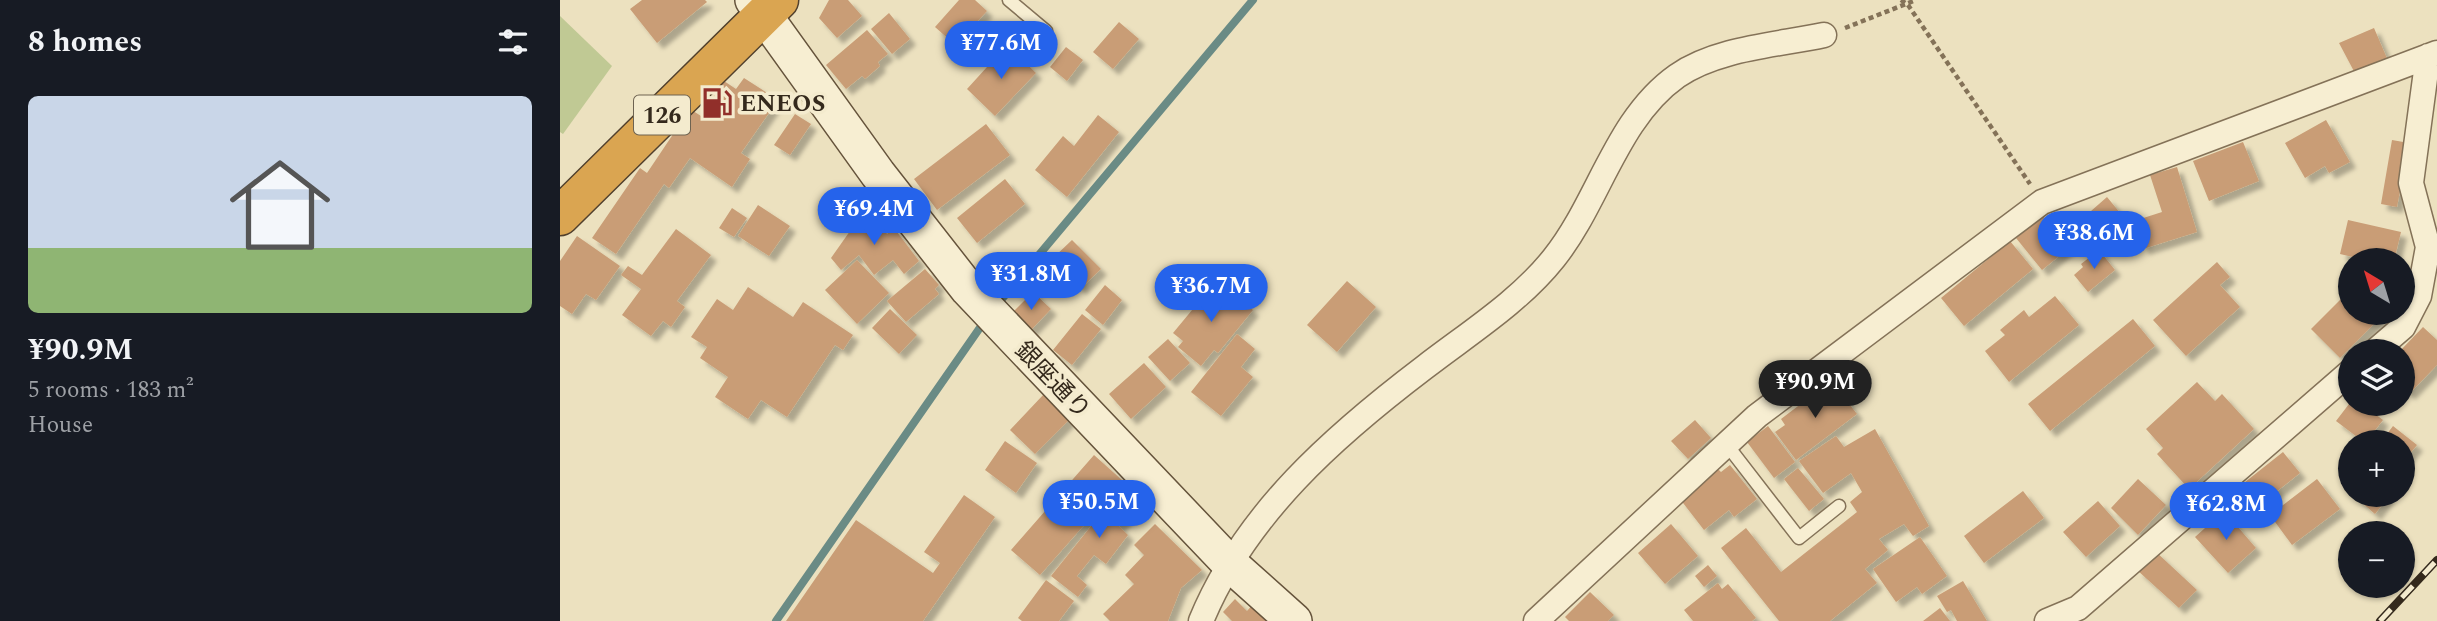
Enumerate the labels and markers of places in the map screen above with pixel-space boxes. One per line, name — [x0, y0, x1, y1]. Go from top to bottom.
pin: ¥77.6M — [944, 22, 1058, 81]
fuel station icon: ENEOS — [700, 86, 734, 120]
place label: ENEOS — [740, 86, 825, 122]
pin: ¥69.4M — [817, 188, 931, 247]
pin: ¥38.6M — [2037, 212, 2151, 271]
pin: ¥31.8M — [974, 252, 1088, 312]
pin: ¥36.7M — [1154, 264, 1268, 324]
pin: ¥90.9M — [1758, 360, 1872, 420]
pin: ¥50.5M — [1042, 480, 1156, 540]
pin: ¥62.8M — [2169, 482, 2283, 542]

